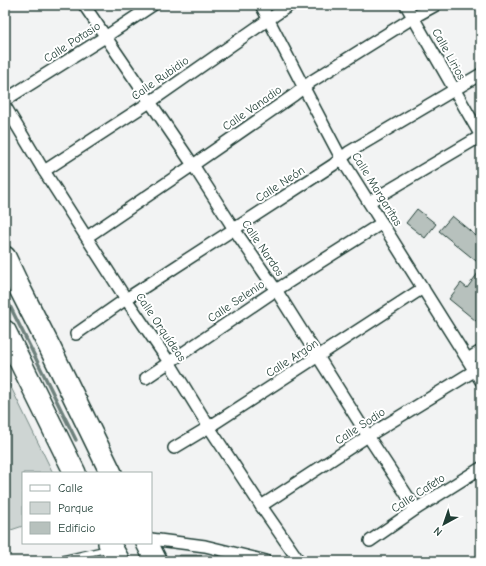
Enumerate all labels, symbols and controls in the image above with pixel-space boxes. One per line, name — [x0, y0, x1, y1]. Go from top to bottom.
street label: Calle Potasio — [41, 19, 103, 65]
street label: Calle Lirios — [429, 26, 469, 82]
street label: Calle Rubidio — [129, 53, 191, 103]
street label: Calle Vanadio — [220, 82, 284, 134]
street label: Calle Margaritas — [349, 150, 405, 228]
street label: Calle Neón — [253, 163, 307, 205]
street label: Calle Nardos — [239, 217, 287, 279]
street label: Calle Selenio — [205, 277, 267, 325]
street label: Calle Orquídeas — [133, 290, 189, 364]
street label: Calle Argón — [263, 336, 321, 380]
street label: Calle Sodio — [332, 405, 388, 447]
street label: Calle Cafeto — [389, 471, 447, 515]
legend — [22, 472, 152, 544]
text: Calle — [58, 481, 83, 495]
text: Parque — [58, 501, 93, 515]
north arrow — [424, 504, 464, 544]
text: Edificio — [58, 521, 95, 535]
text: N — [431, 524, 445, 539]

